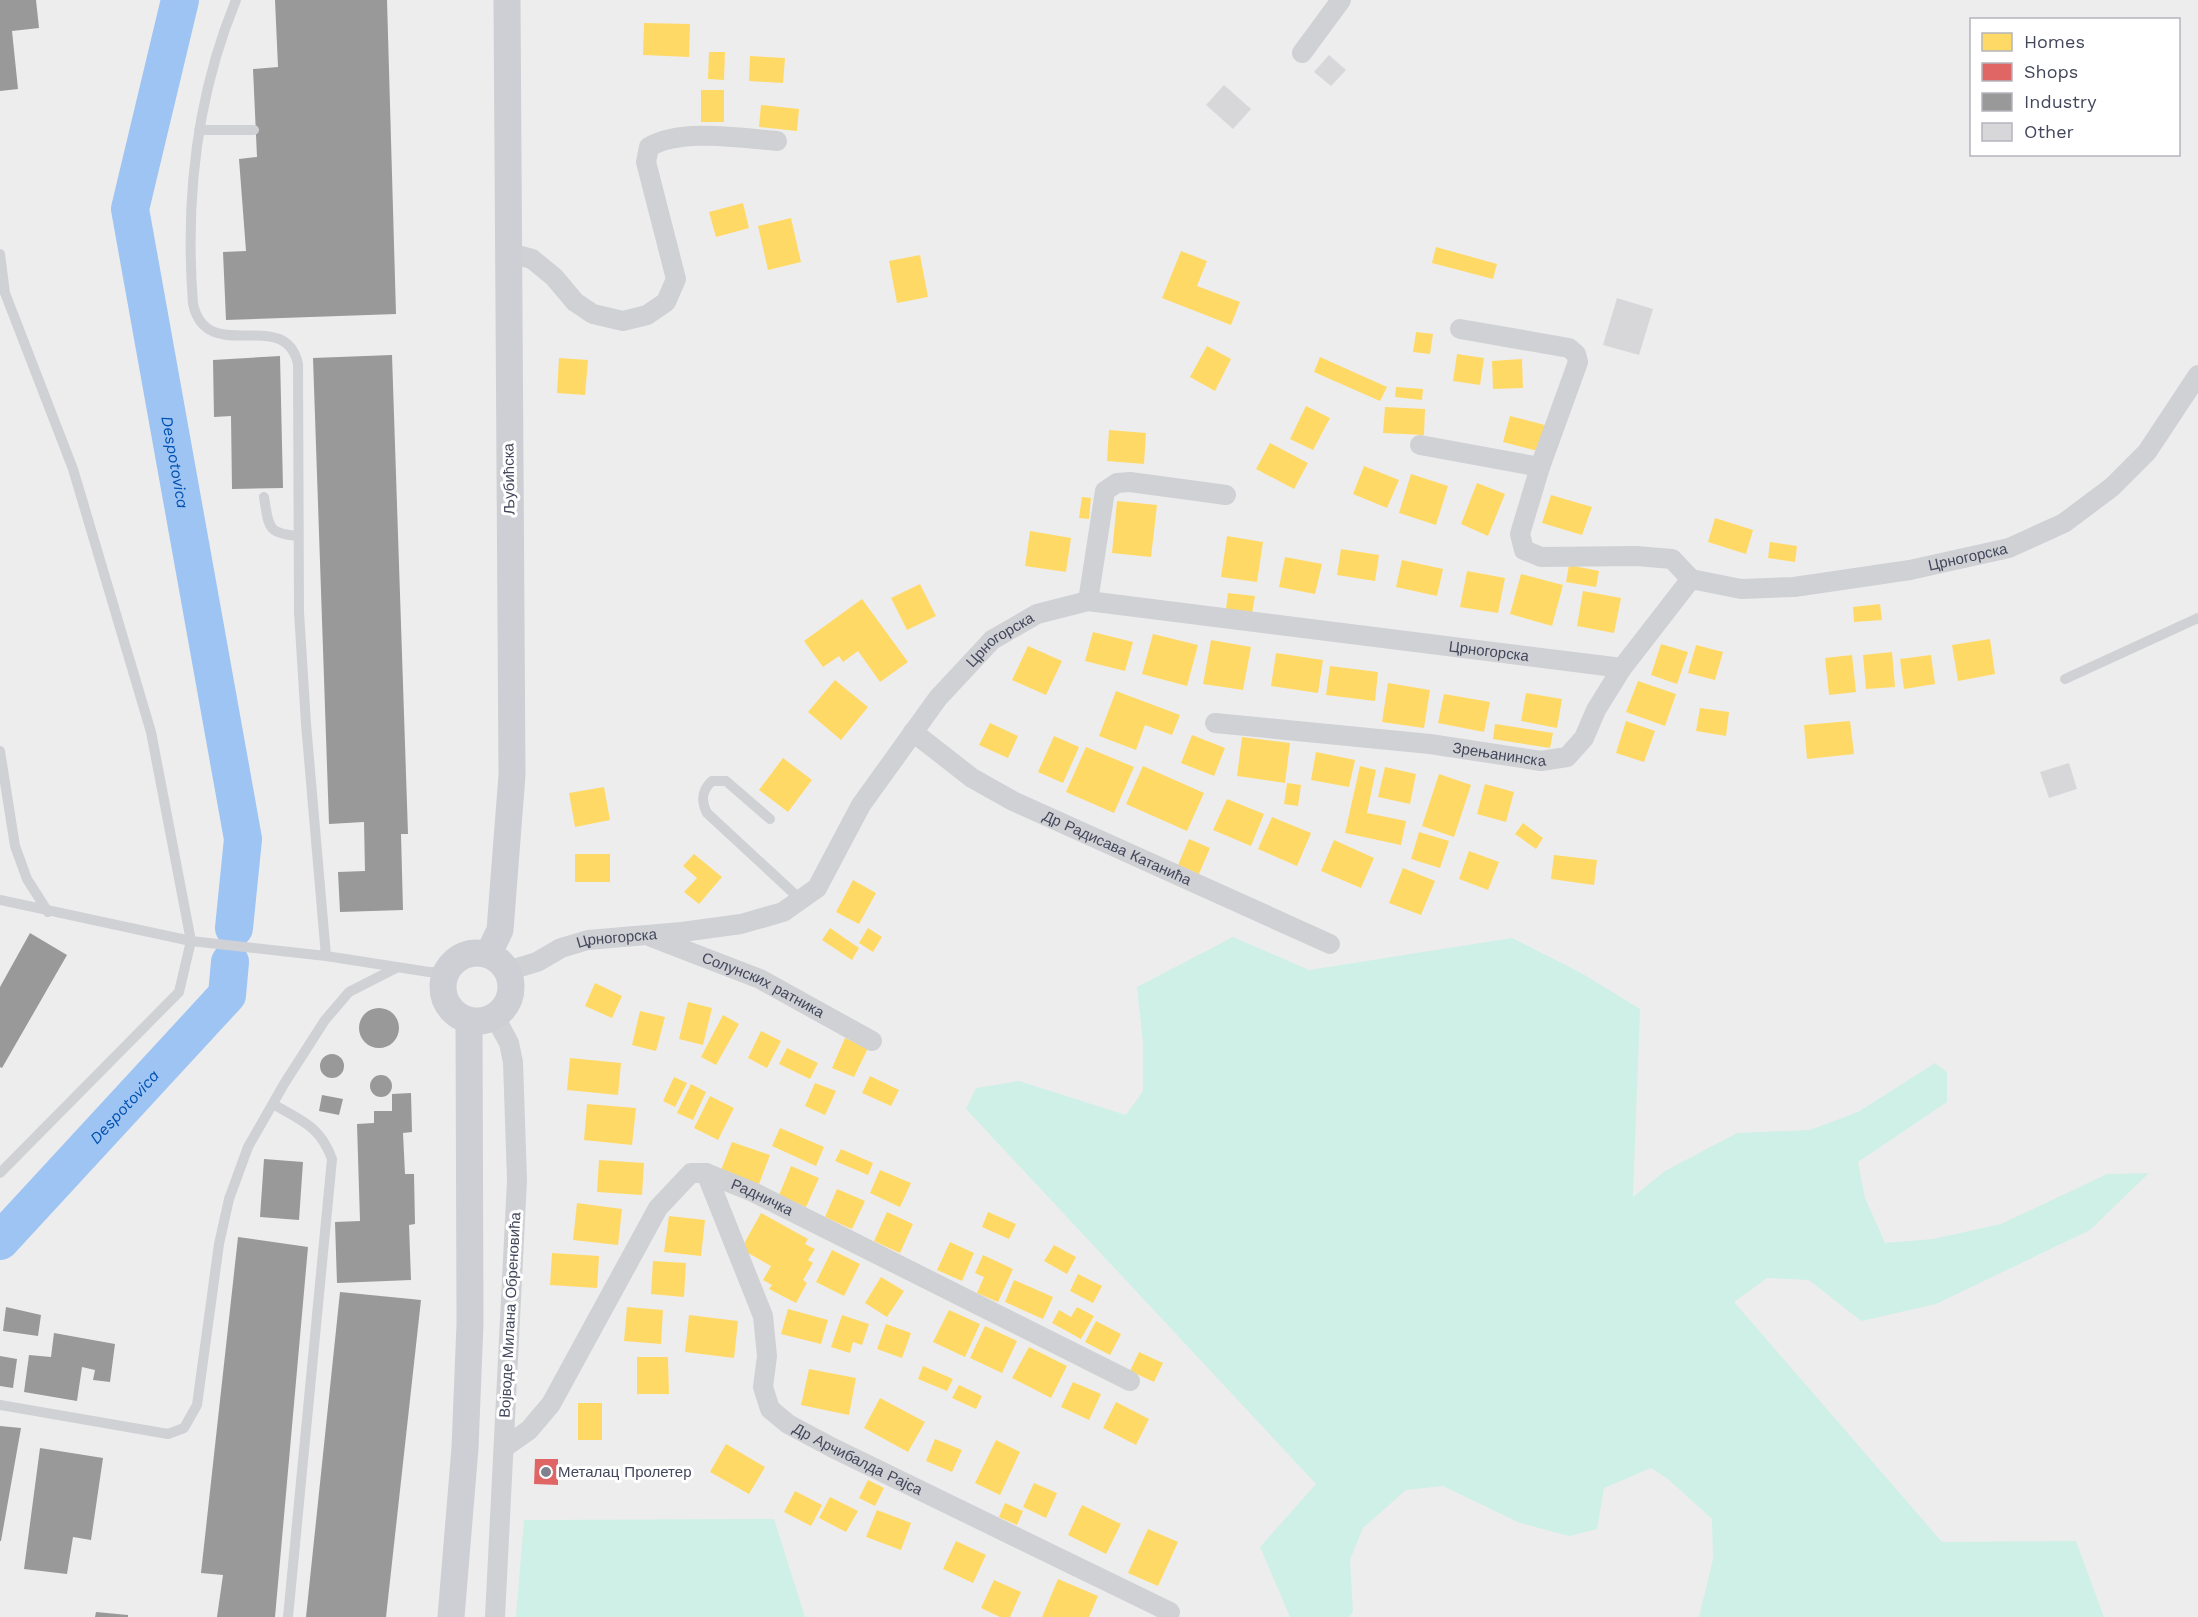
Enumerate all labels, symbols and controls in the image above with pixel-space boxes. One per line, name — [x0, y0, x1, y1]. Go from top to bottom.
legend — [1970, 18, 2180, 156]
text: Homes — [2024, 31, 2085, 52]
text: Shops — [2024, 61, 2078, 82]
text: Industry — [2024, 91, 2097, 112]
text: Other — [2024, 121, 2074, 142]
water label: Despotovica — [157, 414, 193, 510]
street label: Љубићска — [499, 442, 519, 515]
street label: Црногорска — [1926, 539, 2010, 575]
street label: Црногорска — [962, 608, 1038, 671]
street label: Црногорска — [1448, 637, 1531, 665]
street label: Зрењанинска — [1451, 739, 1548, 770]
street label: Др Радисава Катанића — [1040, 807, 1195, 890]
street label: Црногорска — [574, 925, 658, 952]
street label: Солунских ратника — [699, 948, 828, 1022]
water label: Despotovica — [86, 1066, 163, 1148]
street label: Радничка — [729, 1175, 797, 1220]
street label: Војводе Милана Обреновића — [496, 1211, 524, 1418]
street label: Др Арчибалда Рајса — [790, 1419, 926, 1499]
place label: Металац Пролетер — [558, 1463, 691, 1481]
marker: Металац Пролетер — [539, 1465, 553, 1479]

